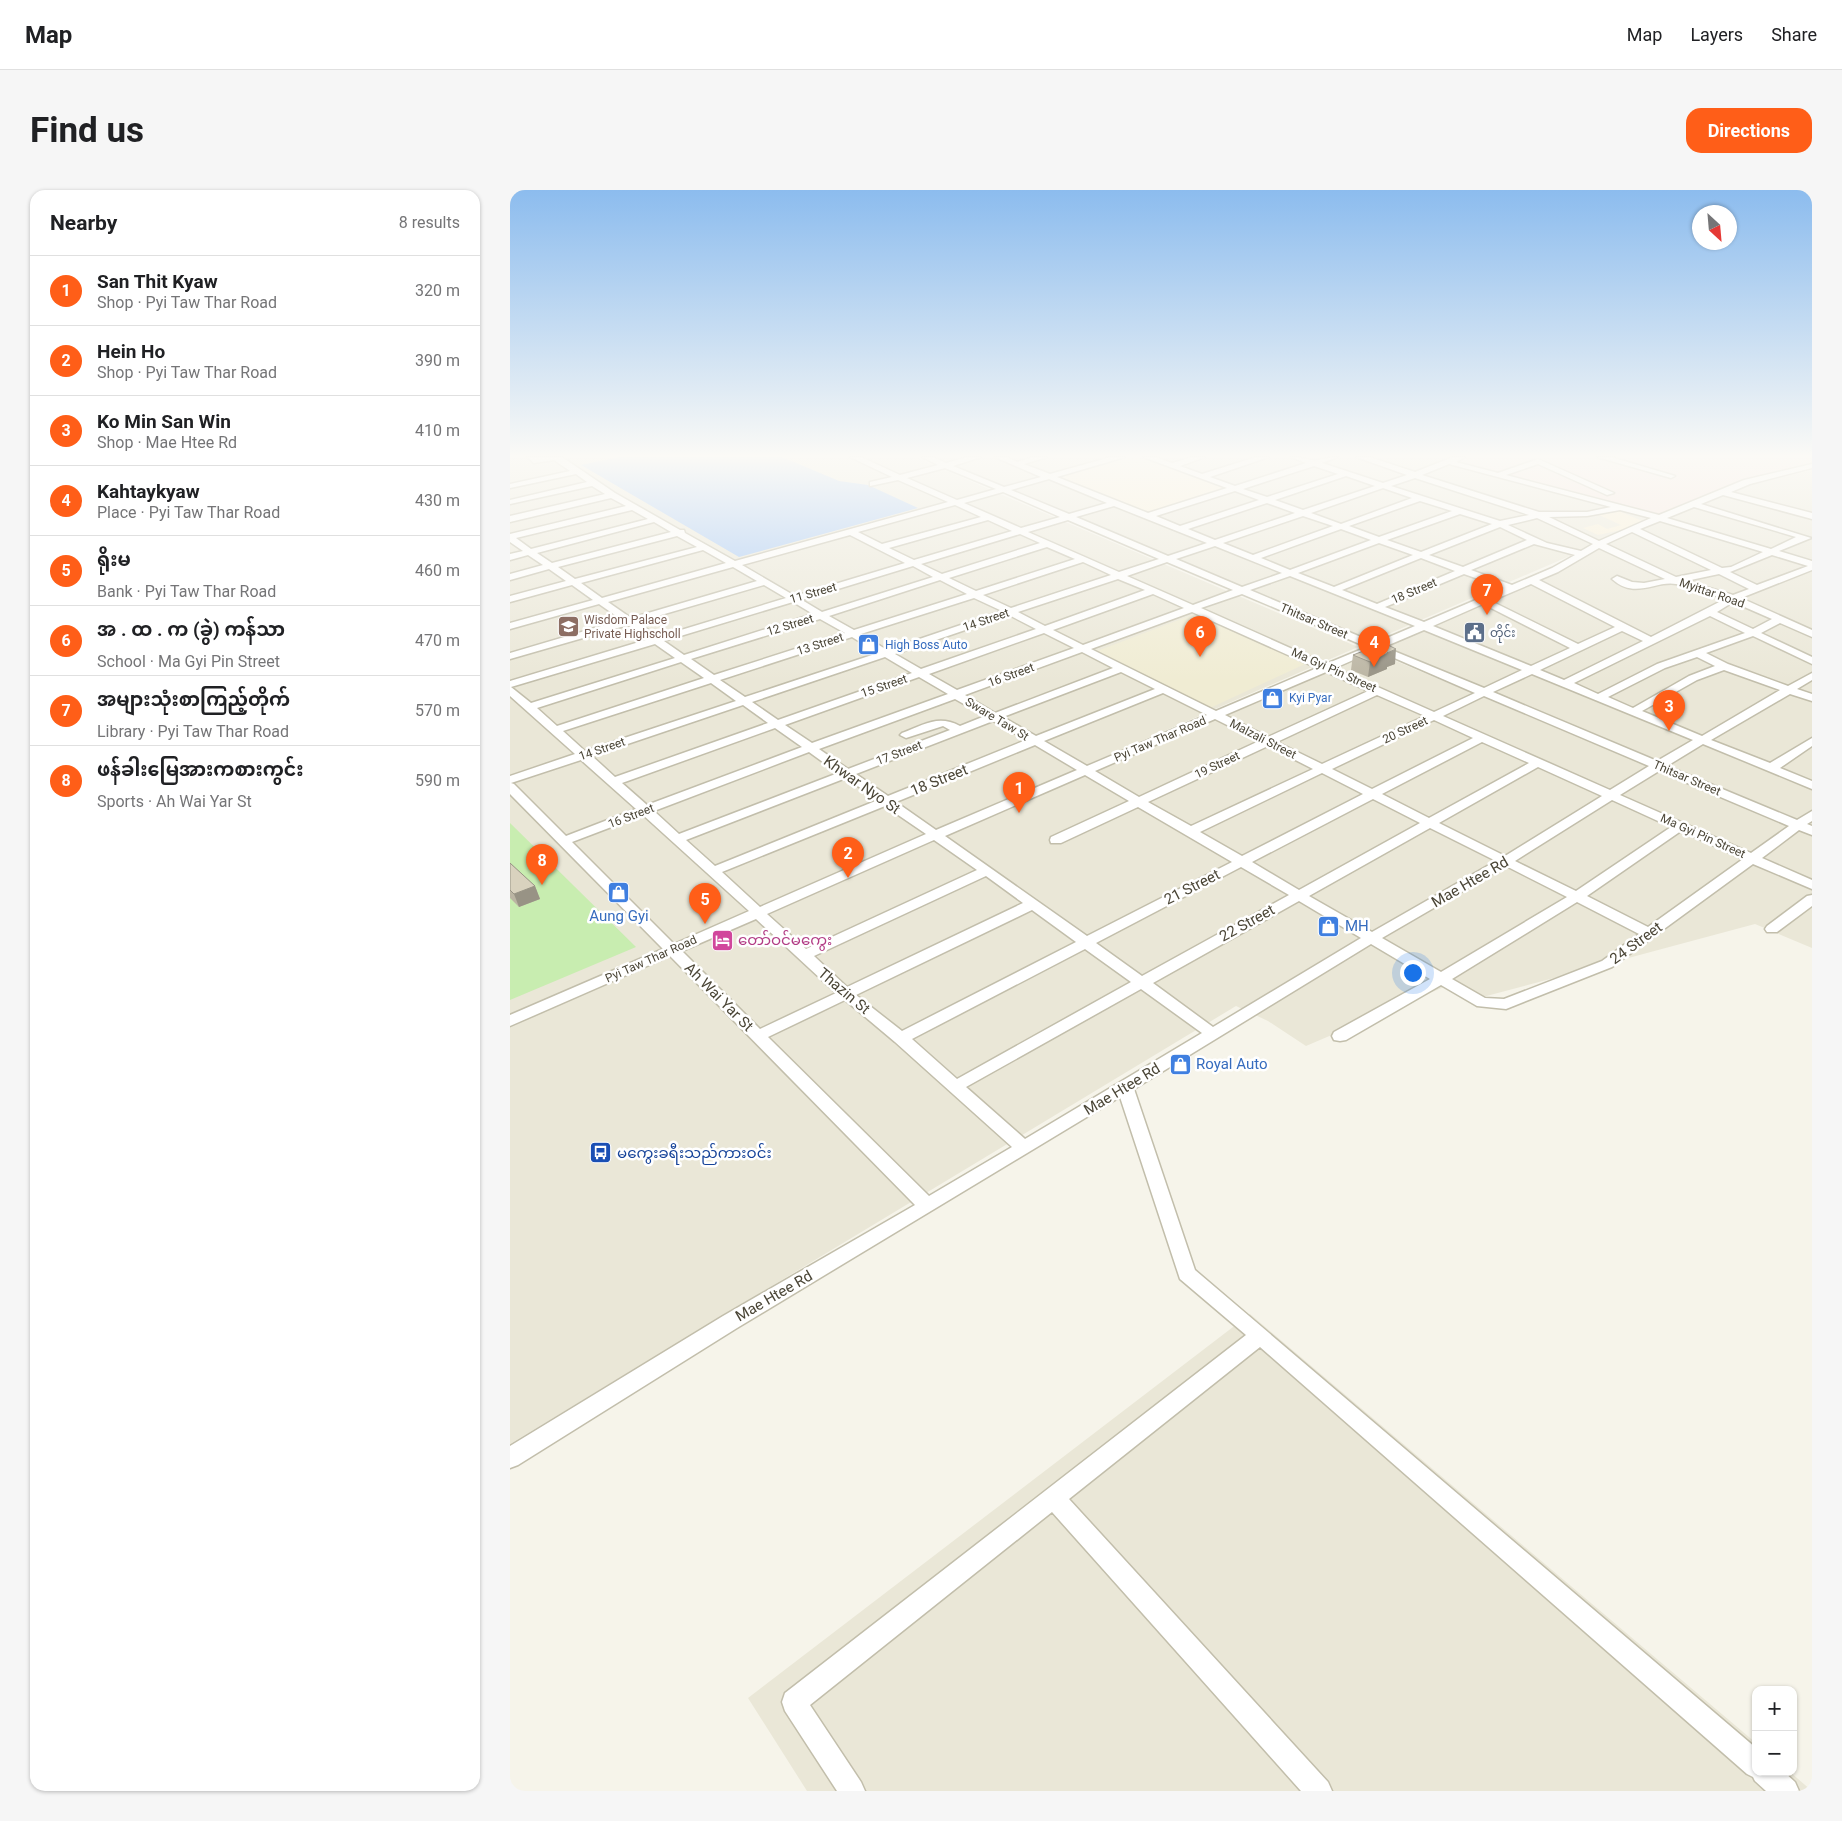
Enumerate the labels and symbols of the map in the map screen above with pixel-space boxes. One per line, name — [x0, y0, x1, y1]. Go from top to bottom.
north arrow — [1692, 205, 1737, 250]
pin: 7 — [1471, 574, 1503, 615]
street label: 18 Street — [1389, 575, 1439, 607]
street label: Myittar Road — [1678, 575, 1746, 611]
street label: 11 Street — [788, 580, 838, 606]
street label: Thitsar Street — [1278, 600, 1350, 642]
street label: 14 Street — [961, 606, 1011, 634]
street label: 12 Street — [765, 611, 815, 639]
place label: Wisdom Palace Private Highscholl — [584, 613, 681, 641]
school or university icon: Wisdom Palace Private Highscholl — [556, 615, 580, 639]
pin: 6 — [1184, 616, 1216, 657]
public building icon: တိုင်း — [1462, 621, 1486, 645]
place label: တိုင်း — [1490, 624, 1515, 643]
pin: 4 — [1358, 626, 1390, 667]
street label: 13 Street — [795, 630, 845, 658]
shop icon: High Boss Auto — [857, 633, 881, 657]
place label: High Boss Auto — [885, 638, 968, 652]
street label: Ma Gyi Pin Street — [1289, 645, 1379, 695]
street label: 16 Street — [986, 660, 1036, 690]
street label: 15 Street — [859, 672, 909, 700]
shop icon: Kyi Pyar — [1261, 686, 1285, 710]
pin: 3 — [1653, 690, 1685, 731]
place label: Kyi Pyar — [1289, 691, 1332, 705]
street label: Sware Taw St — [963, 695, 1031, 744]
street label: Pyi Taw Thar Road — [1112, 713, 1208, 765]
street label: 20 Street — [1380, 713, 1430, 747]
street label: Malzali Street — [1227, 716, 1299, 762]
street label: 14 Street — [577, 735, 627, 763]
street label: 17 Street — [874, 738, 924, 768]
street label: 19 Street — [1192, 748, 1242, 782]
street label: Khwar Nyo St — [820, 752, 904, 818]
street label: Thitsar Street — [1651, 757, 1723, 799]
street label: 18 Street — [908, 760, 970, 800]
pin: 1 — [1003, 772, 1035, 813]
street label: 16 Street — [606, 801, 656, 831]
street label: Ma Gyi Pin Street — [1658, 811, 1748, 861]
pin: 2 — [832, 837, 864, 878]
pin: 8 — [526, 844, 558, 885]
street label: Mae Htee Rd — [1428, 853, 1512, 911]
street label: 21 Street — [1161, 865, 1223, 909]
shop icon: Aung Gyi — [607, 881, 631, 905]
pin: 5 — [689, 883, 721, 924]
street label: 22 Street — [1216, 901, 1278, 945]
place label: Aung Gyi — [589, 907, 649, 925]
shop icon: MH — [1317, 914, 1341, 938]
place label: MH — [1345, 917, 1369, 935]
street label: 24 Street — [1606, 918, 1666, 968]
hotel icon: တော်ဝင်မကွေး — [710, 928, 734, 952]
place label: တော်ဝင်မကွေး — [738, 930, 832, 951]
street label: Pyi Taw Thar Road — [603, 933, 699, 985]
street label: Ah Wai Yar St — [681, 959, 757, 1035]
your location — [1400, 960, 1426, 986]
street label: Thazin St — [814, 964, 874, 1018]
shop icon: Royal Auto — [1168, 1052, 1192, 1076]
place label: Royal Auto — [1196, 1055, 1268, 1073]
street label: Mae Htee Rd — [1081, 1059, 1163, 1119]
bus stop icon: မကွေးခရီးသည်ကားဝင်း — [589, 1141, 613, 1165]
place label: မကွေးခရီးသည်ကားဝင်း — [617, 1143, 772, 1165]
street label: Mae Htee Rd — [732, 1267, 816, 1325]

